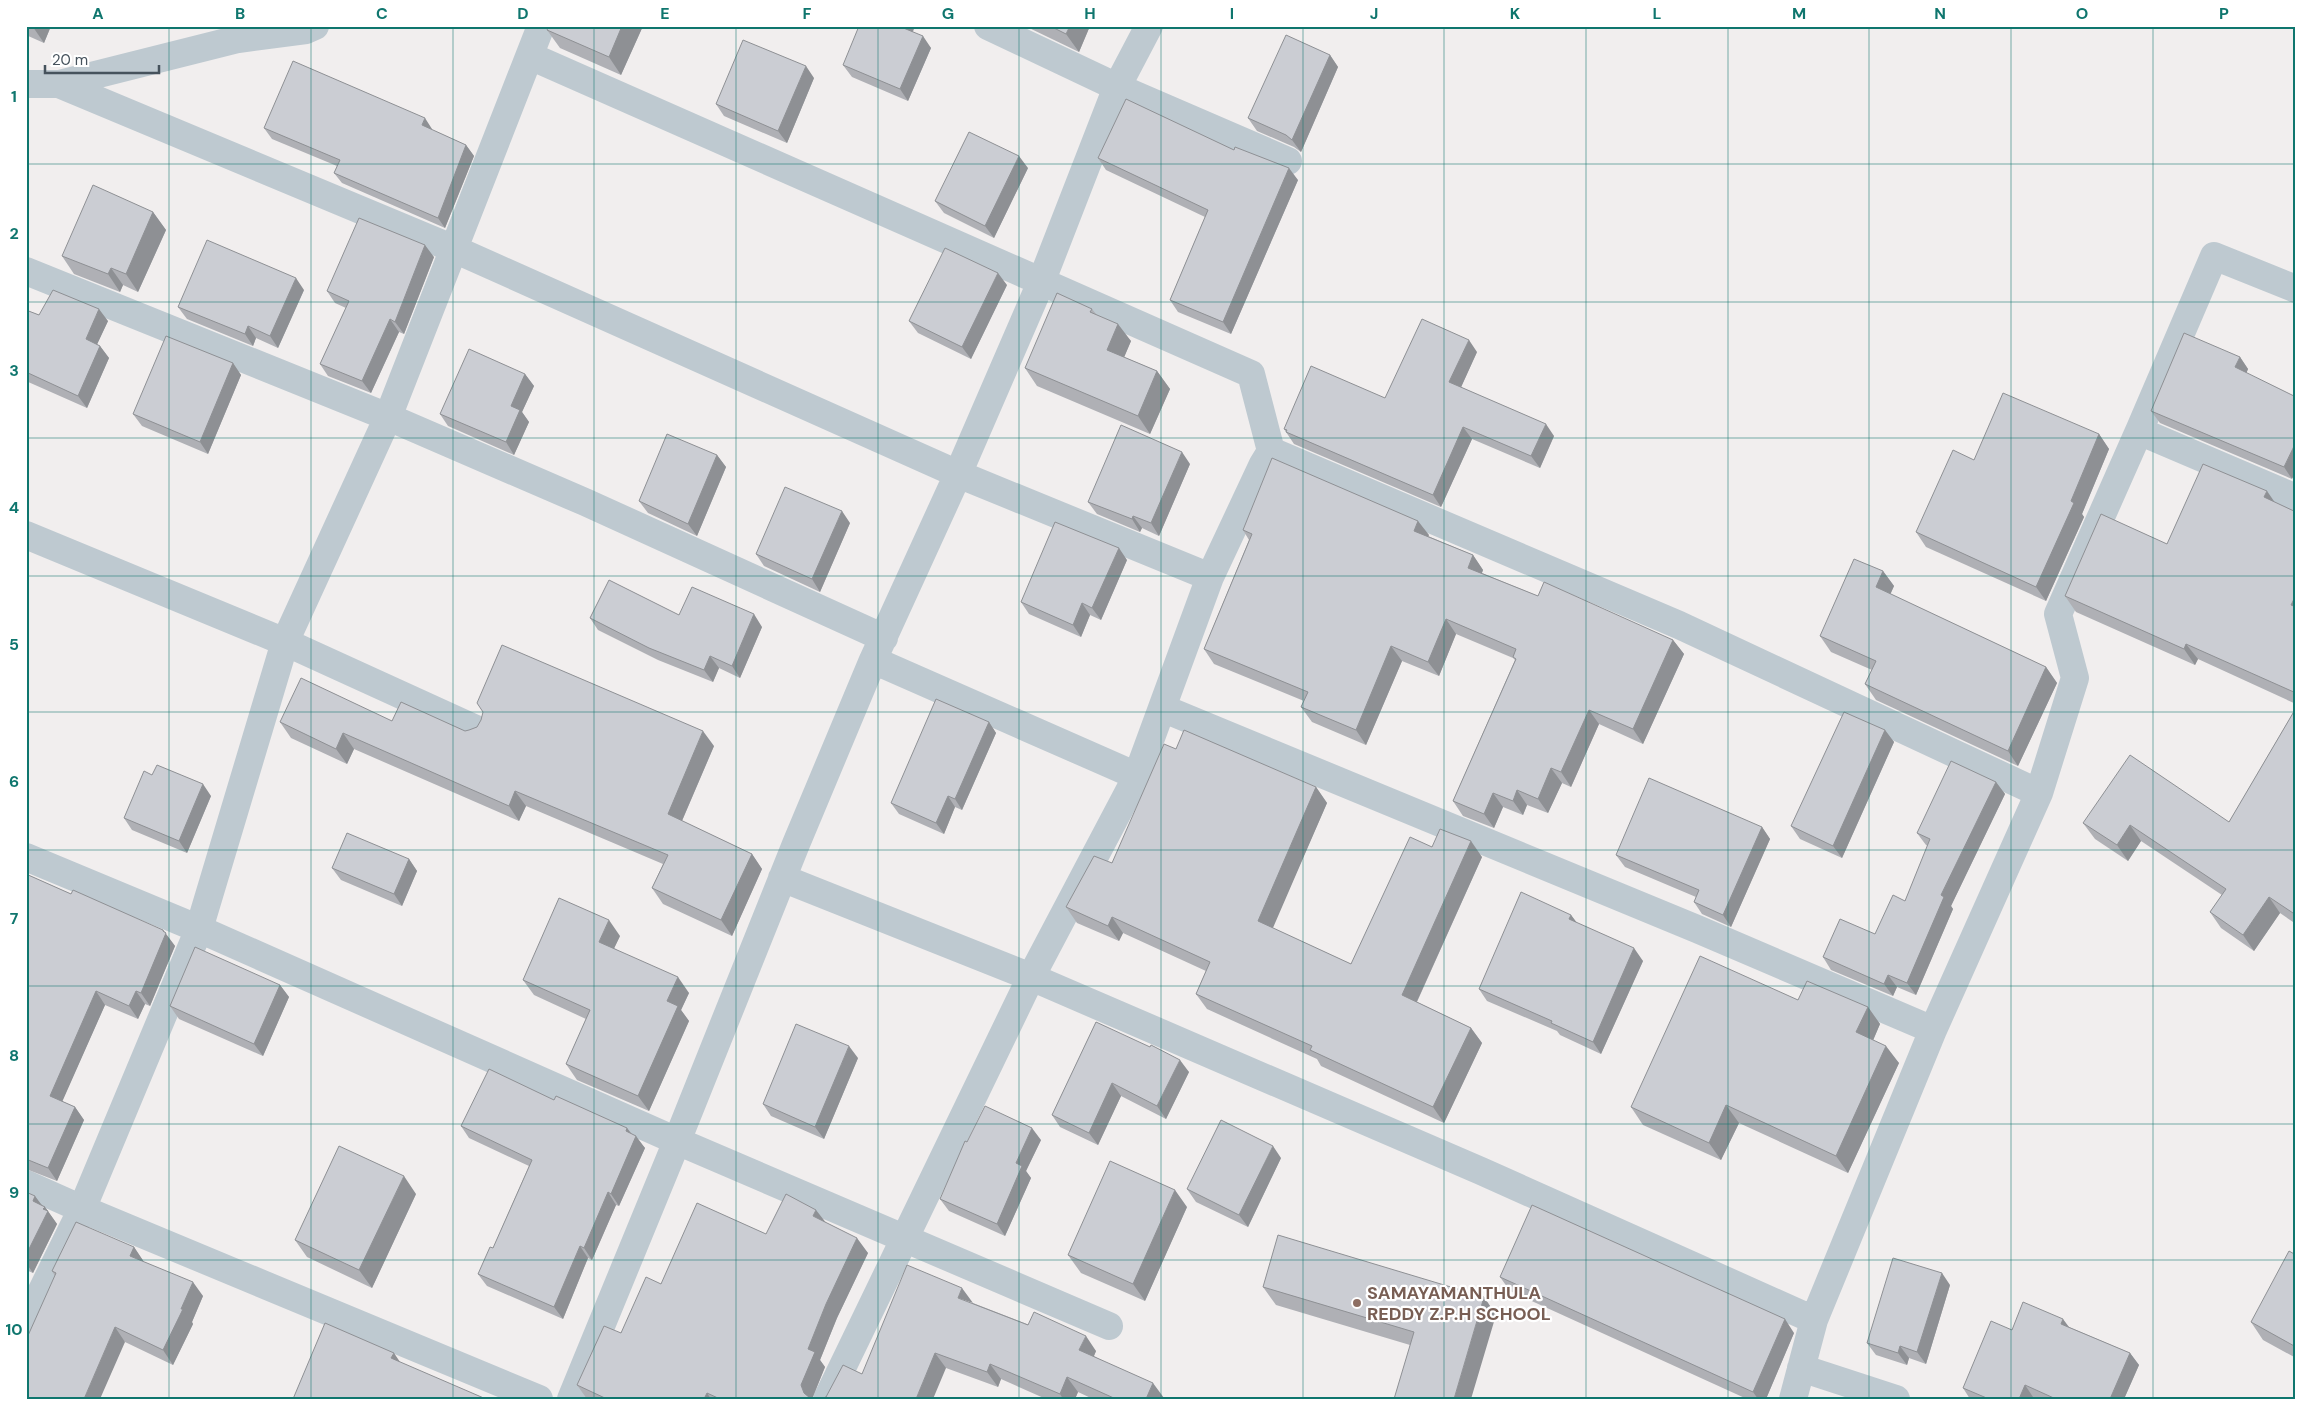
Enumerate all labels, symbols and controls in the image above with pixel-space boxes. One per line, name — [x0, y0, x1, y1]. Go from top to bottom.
text: A — [92, 3, 104, 24]
text: B — [235, 3, 245, 24]
text: C — [376, 3, 388, 24]
text: D — [517, 3, 529, 24]
text: E — [660, 3, 670, 24]
text: F — [803, 3, 812, 24]
text: G — [942, 3, 954, 24]
text: H — [1084, 3, 1096, 24]
text: I — [1230, 3, 1234, 24]
text: J — [1370, 3, 1378, 24]
text: K — [1510, 3, 1521, 24]
text: L — [1653, 3, 1662, 24]
text: M — [1792, 3, 1806, 24]
text: N — [1934, 3, 1946, 24]
text: O — [2076, 3, 2088, 24]
text: P — [2219, 3, 2229, 24]
scale bar — [45, 42, 159, 74]
text: 20 m — [52, 50, 88, 70]
text: 1 — [11, 86, 17, 107]
text: 2 — [9, 223, 19, 244]
text: 3 — [9, 360, 19, 381]
text: 4 — [9, 497, 19, 518]
text: 5 — [9, 634, 19, 655]
text: 6 — [9, 771, 19, 792]
text: 7 — [10, 908, 19, 929]
text: 8 — [9, 1045, 19, 1066]
text: 9 — [9, 1182, 19, 1203]
place label: SAMAYAMANTHULA REDDY Z.P.H SCHOOL — [1367, 1281, 1551, 1326]
marker: SAMAYAMANTHULA REDDY Z.P.H SCHOOL — [1351, 1297, 1363, 1309]
text: 10 — [5, 1319, 23, 1340]

